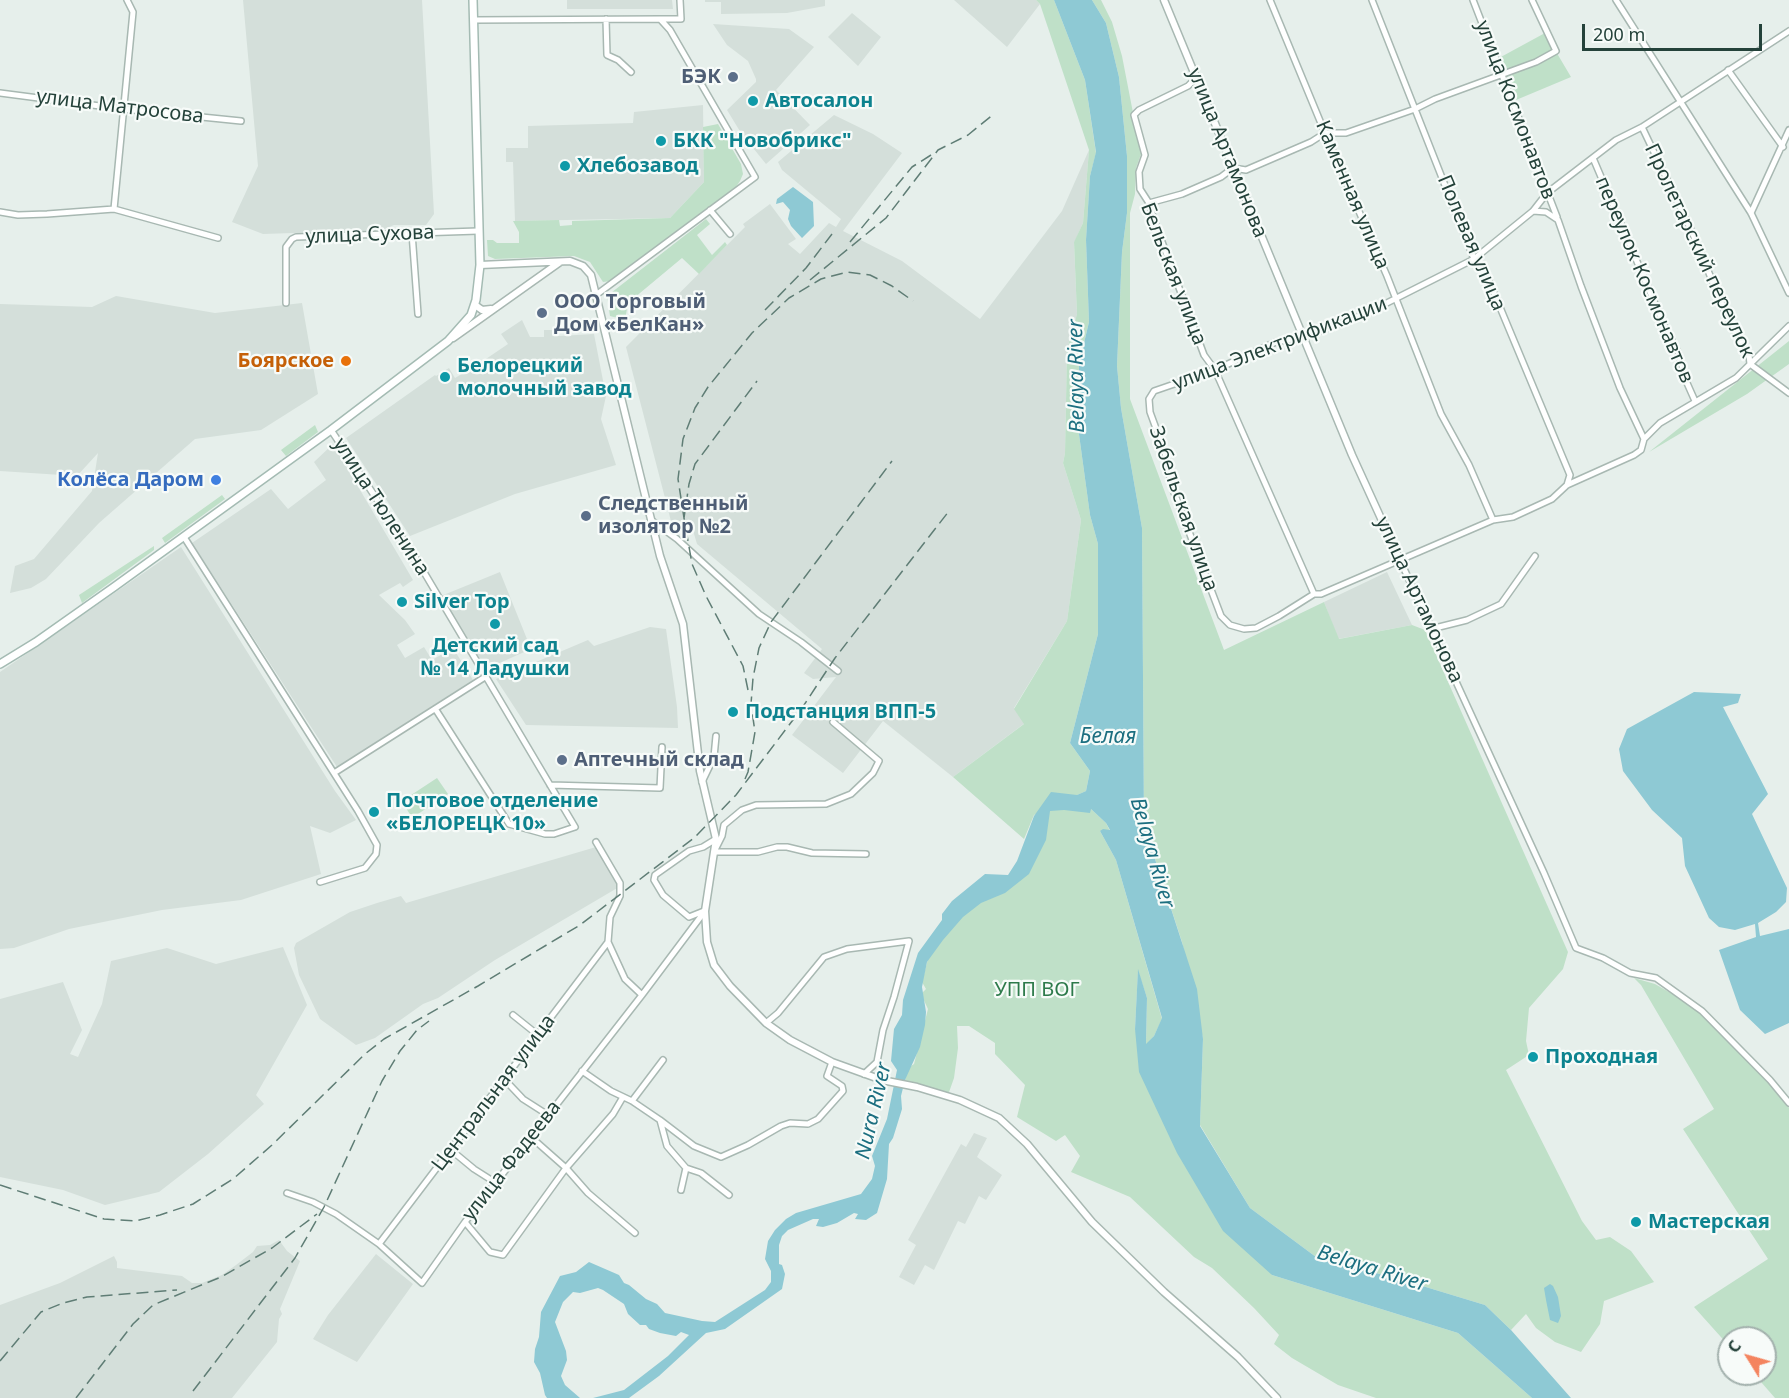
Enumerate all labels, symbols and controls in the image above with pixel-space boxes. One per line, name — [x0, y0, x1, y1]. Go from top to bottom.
scale bar — [1585, 12, 1765, 50]
street label: улица Космонавтов — [1470, 17, 1560, 203]
text: 200 m — [1593, 22, 1645, 46]
place label: БЭК — [681, 65, 721, 89]
street label: улица Артамонова — [1182, 65, 1272, 241]
marker: БЭК — [726, 70, 740, 84]
street label: улица Матросова — [35, 85, 205, 129]
place label: Автосалон — [765, 89, 873, 113]
marker: Автосалон — [746, 94, 760, 108]
street label: Каменная улица — [1310, 117, 1394, 273]
place label: БКК "Новобрикс" — [673, 129, 852, 153]
marker: БКК "Новобрикс" — [654, 134, 668, 148]
street label: Пролетарский переулок — [1639, 140, 1759, 362]
place label: Хлебозавод — [577, 154, 698, 178]
marker: Хлебозавод — [558, 159, 572, 173]
street label: Полевая улица — [1432, 172, 1510, 314]
street label: переулок Космонавтов — [1590, 173, 1698, 387]
street label: Бельская улица — [1135, 199, 1211, 349]
street label: улица Сухова — [305, 221, 435, 249]
place label: ООО Торговый Дом «БелКан» — [554, 290, 706, 337]
street label: улица Электрификации — [1170, 292, 1390, 396]
marker: ООО Торговый Дом «БелКан» — [535, 306, 549, 320]
water label: Belaya River — [1063, 319, 1091, 433]
place label: Боярское — [238, 349, 334, 373]
marker: Боярское — [339, 354, 353, 368]
place label: Белорецкий молочный завод — [457, 354, 632, 401]
marker: Белорецкий молочный завод — [438, 370, 452, 384]
street label: Забельская улица — [1144, 423, 1222, 595]
street label: улица Тюленина — [328, 434, 434, 580]
place label: Колёса Даром — [57, 468, 204, 492]
marker: Колёса Даром — [209, 473, 223, 487]
place label: Следственный изолятор №2 — [598, 492, 749, 539]
marker: Следственный изолятор №2 — [579, 509, 593, 523]
street label: улица Артамонова — [1370, 513, 1468, 687]
place label: Silver Top — [414, 590, 510, 614]
marker: Silver Top — [395, 595, 409, 609]
marker: Детский сад № 14 Ладушки — [488, 617, 502, 631]
place label: Детский сад № 14 Ладушки — [420, 634, 570, 681]
place label: Подстанция ВПП-5 — [745, 700, 936, 724]
marker: Подстанция ВПП-5 — [726, 705, 740, 719]
water label: Белая — [1080, 724, 1136, 750]
place label: Аптечный склад — [574, 748, 744, 772]
marker: Аптечный склад — [555, 753, 569, 767]
place label: Почтовое отделение «БЕЛОРЕЦК 10» — [386, 789, 598, 836]
water label: Belaya River — [1124, 795, 1180, 911]
marker: Почтовое отделение «БЕЛОРЕЦК 10» — [367, 805, 381, 819]
park label: УПП ВОГ — [994, 978, 1080, 1002]
street label: Центральная улица — [427, 1010, 561, 1176]
place label: Проходная — [1545, 1045, 1658, 1069]
marker: Проходная — [1526, 1050, 1540, 1064]
water label: Nura River — [851, 1060, 897, 1162]
street label: улица Фадеева — [458, 1096, 566, 1226]
place label: Мастерская — [1648, 1210, 1770, 1234]
marker: Мастерская — [1629, 1215, 1643, 1229]
water label: Belaya River — [1314, 1240, 1430, 1298]
north arrow — [1717, 1326, 1777, 1386]
text: С — [1722, 1336, 1746, 1357]

